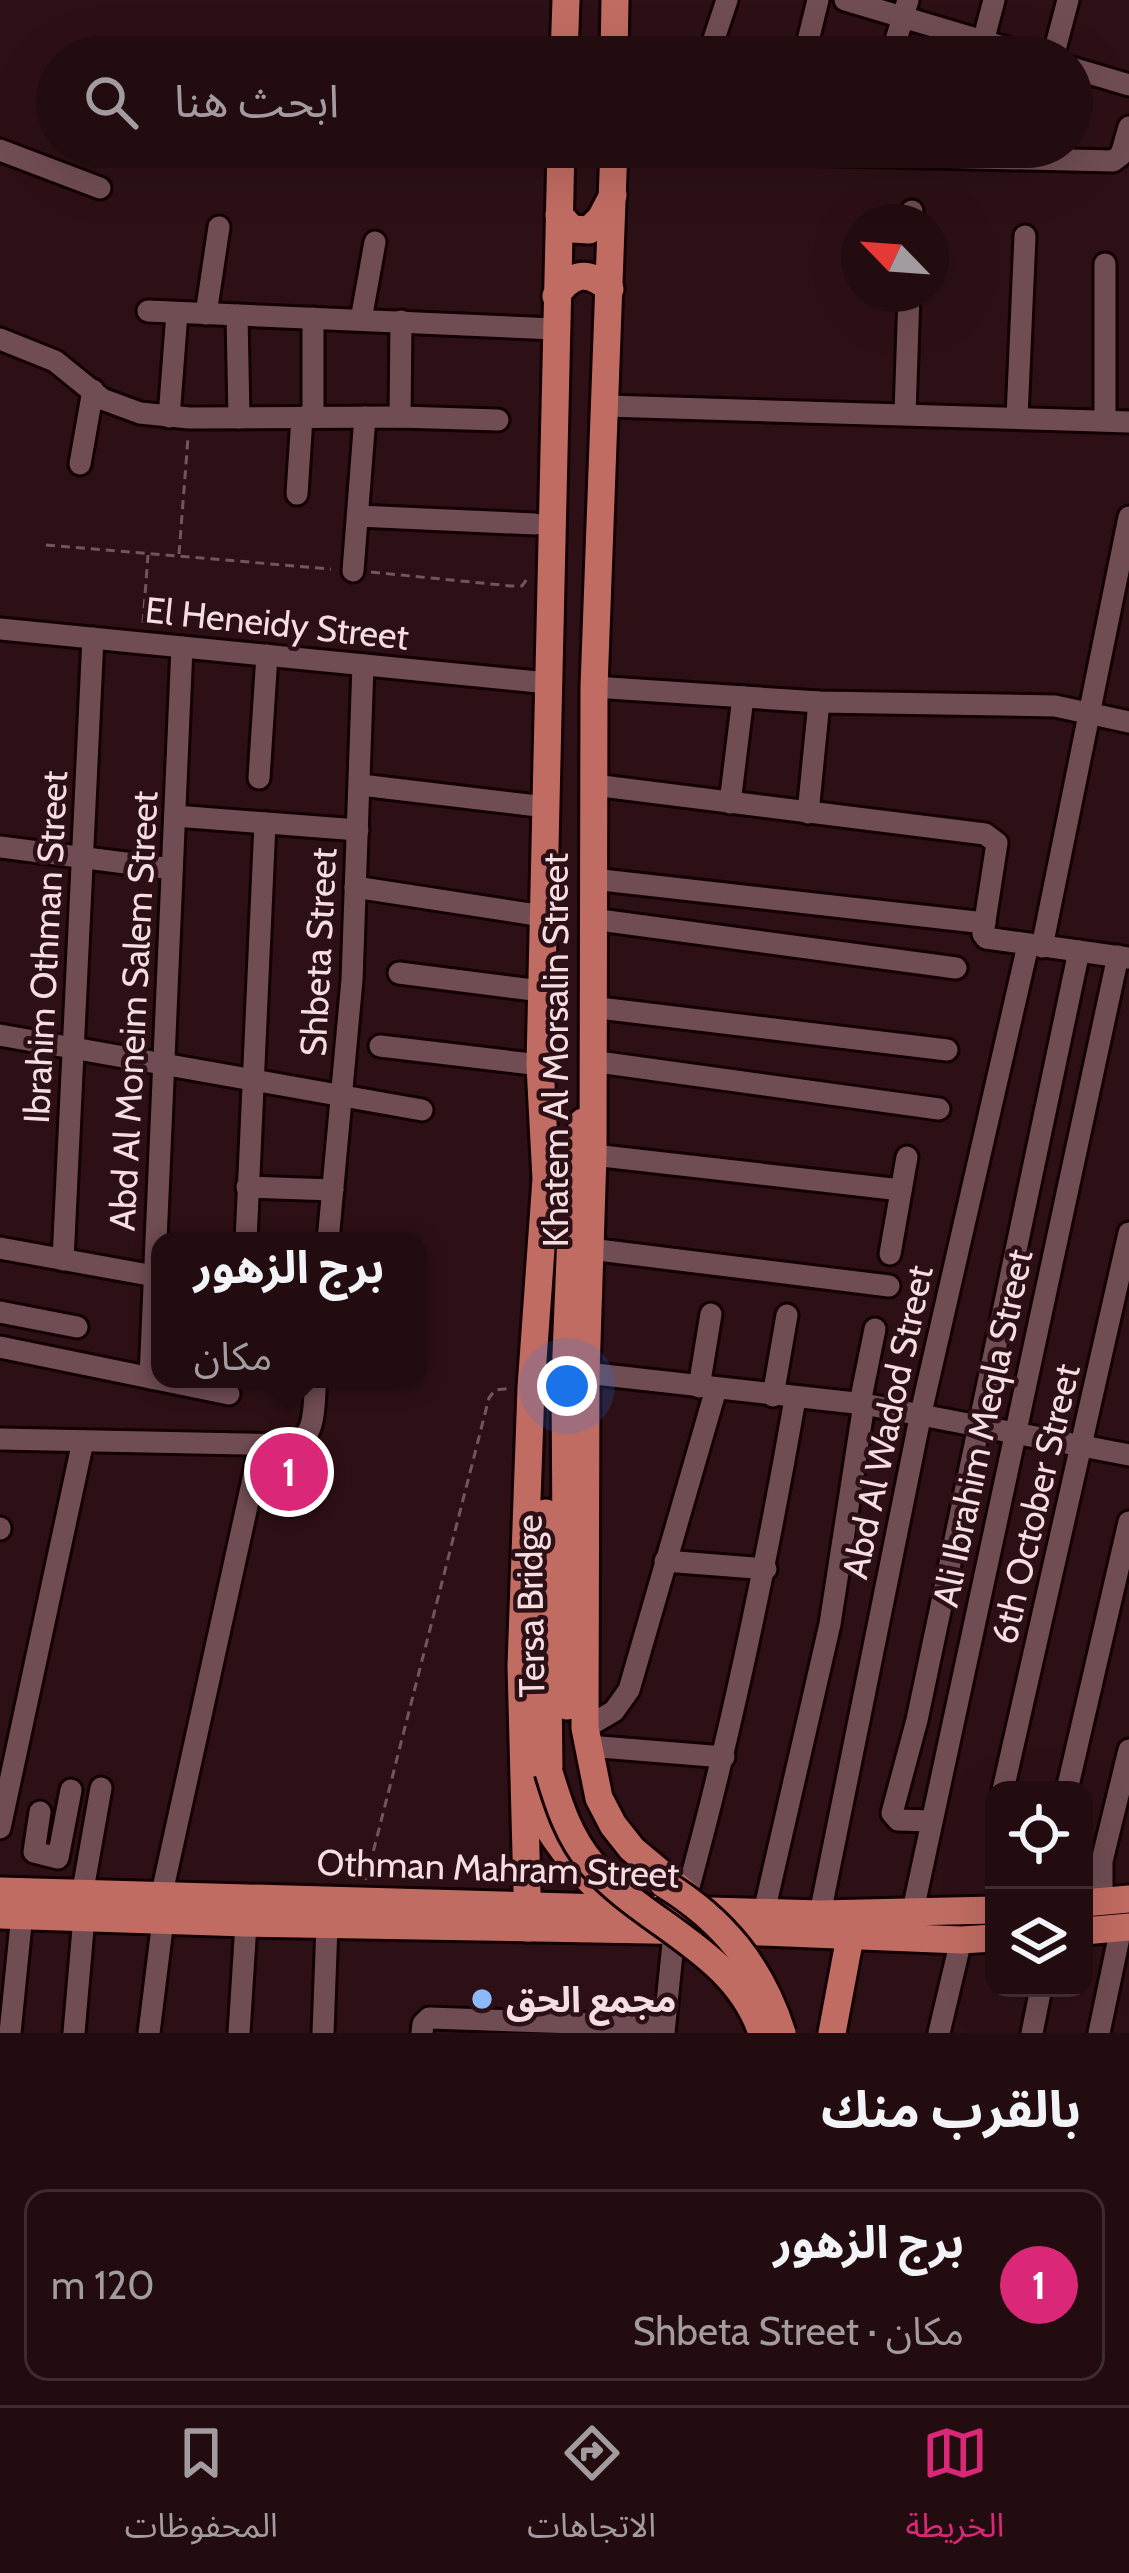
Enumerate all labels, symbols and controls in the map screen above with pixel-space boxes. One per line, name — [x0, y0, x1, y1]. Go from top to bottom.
search box — [36, 36, 1093, 168]
icon: search — [78, 69, 144, 135]
text: ابحث هنا — [174, 74, 339, 128]
north arrow — [841, 204, 949, 312]
street label: El Heneidy Street — [143, 587, 411, 659]
street label: Ibrahim Othman Street — [14, 770, 76, 1124]
street label: Abd Al Moneim Salem Street — [100, 790, 166, 1232]
street label: Shbeta Street — [291, 847, 345, 1057]
street label: Khatem Al Morsalin Street — [533, 853, 577, 1247]
popup — [151, 1232, 427, 1388]
text: برج الزهور — [194, 1240, 384, 1294]
street label: Ali Ibrahim Meqla Street — [923, 1245, 1041, 1611]
street label: Abd Al Wadod Street — [832, 1261, 942, 1583]
text: مكان — [194, 1332, 272, 1380]
your location — [537, 1356, 597, 1416]
street label: 6th October Street — [981, 1360, 1089, 1648]
pin: 1 — [250, 1427, 328, 1517]
street label: Tersa Bridge — [506, 1514, 554, 1698]
map controls — [985, 1781, 1093, 1997]
button: locate — [985, 1781, 1093, 1889]
street label: Othman Mahram Street — [316, 1840, 680, 1896]
button: layers — [985, 1889, 1093, 1997]
place label: مجمع الحق — [506, 1977, 676, 2026]
marker: مجمع الحق — [469, 1986, 495, 2012]
text: بالقرب منك — [821, 2078, 1081, 2140]
text: برج الزهور — [774, 2215, 964, 2269]
text: 120 m — [51, 2261, 154, 2309]
text: 1 — [1032, 2261, 1046, 2309]
text: مكان · Shbeta Street — [633, 2307, 964, 2355]
tab: المحفوظات — [125, 2420, 278, 2561]
tab: الاتجاهات — [527, 2420, 656, 2561]
tab: الخريطة — [905, 2420, 1004, 2561]

